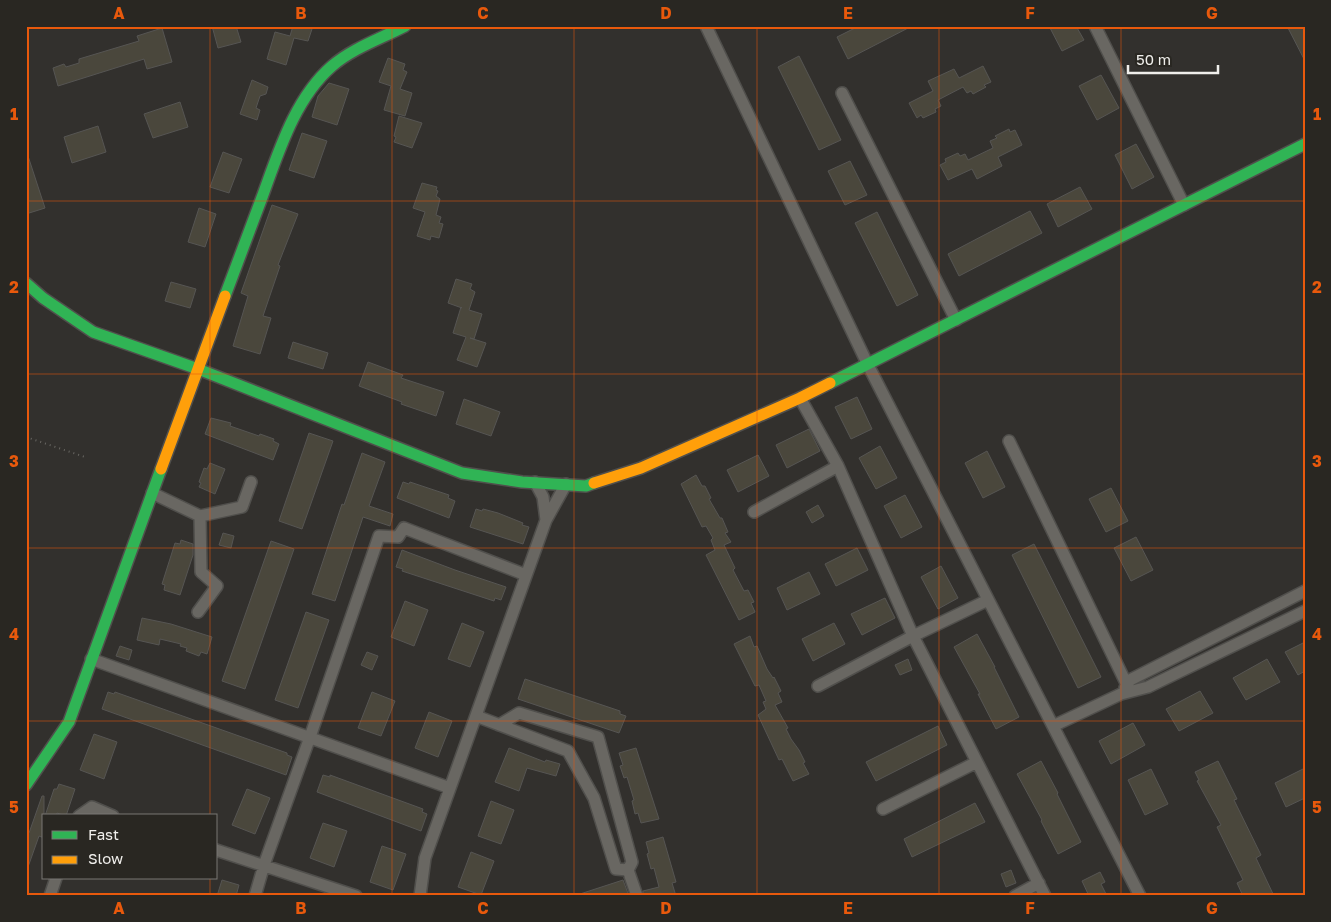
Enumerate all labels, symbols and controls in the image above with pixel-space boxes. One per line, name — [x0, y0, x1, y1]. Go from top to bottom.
text: A — [113, 3, 125, 23]
text: B — [295, 3, 307, 23]
text: C — [477, 3, 489, 23]
text: D — [660, 3, 672, 23]
text: E — [843, 3, 853, 23]
text: F — [1025, 3, 1035, 23]
text: G — [1206, 3, 1218, 23]
scale bar — [1128, 42, 1218, 74]
text: 50 m — [1136, 50, 1171, 68]
text: 1 — [10, 104, 18, 124]
text: 1 — [1313, 104, 1321, 124]
text: 2 — [9, 277, 19, 297]
text: 2 — [1312, 277, 1322, 297]
text: 3 — [9, 451, 19, 471]
text: 3 — [1312, 451, 1322, 471]
text: 4 — [9, 624, 19, 644]
text: 4 — [1312, 624, 1322, 644]
text: 5 — [9, 797, 19, 817]
text: 5 — [1312, 797, 1322, 817]
legend — [42, 814, 218, 880]
text: Fast — [88, 825, 119, 843]
text: Slow — [88, 849, 123, 867]
text: A — [113, 898, 125, 918]
text: B — [295, 898, 307, 918]
text: C — [477, 898, 489, 918]
text: D — [660, 898, 672, 918]
text: E — [843, 898, 853, 918]
text: F — [1025, 898, 1035, 918]
text: G — [1206, 898, 1218, 918]

